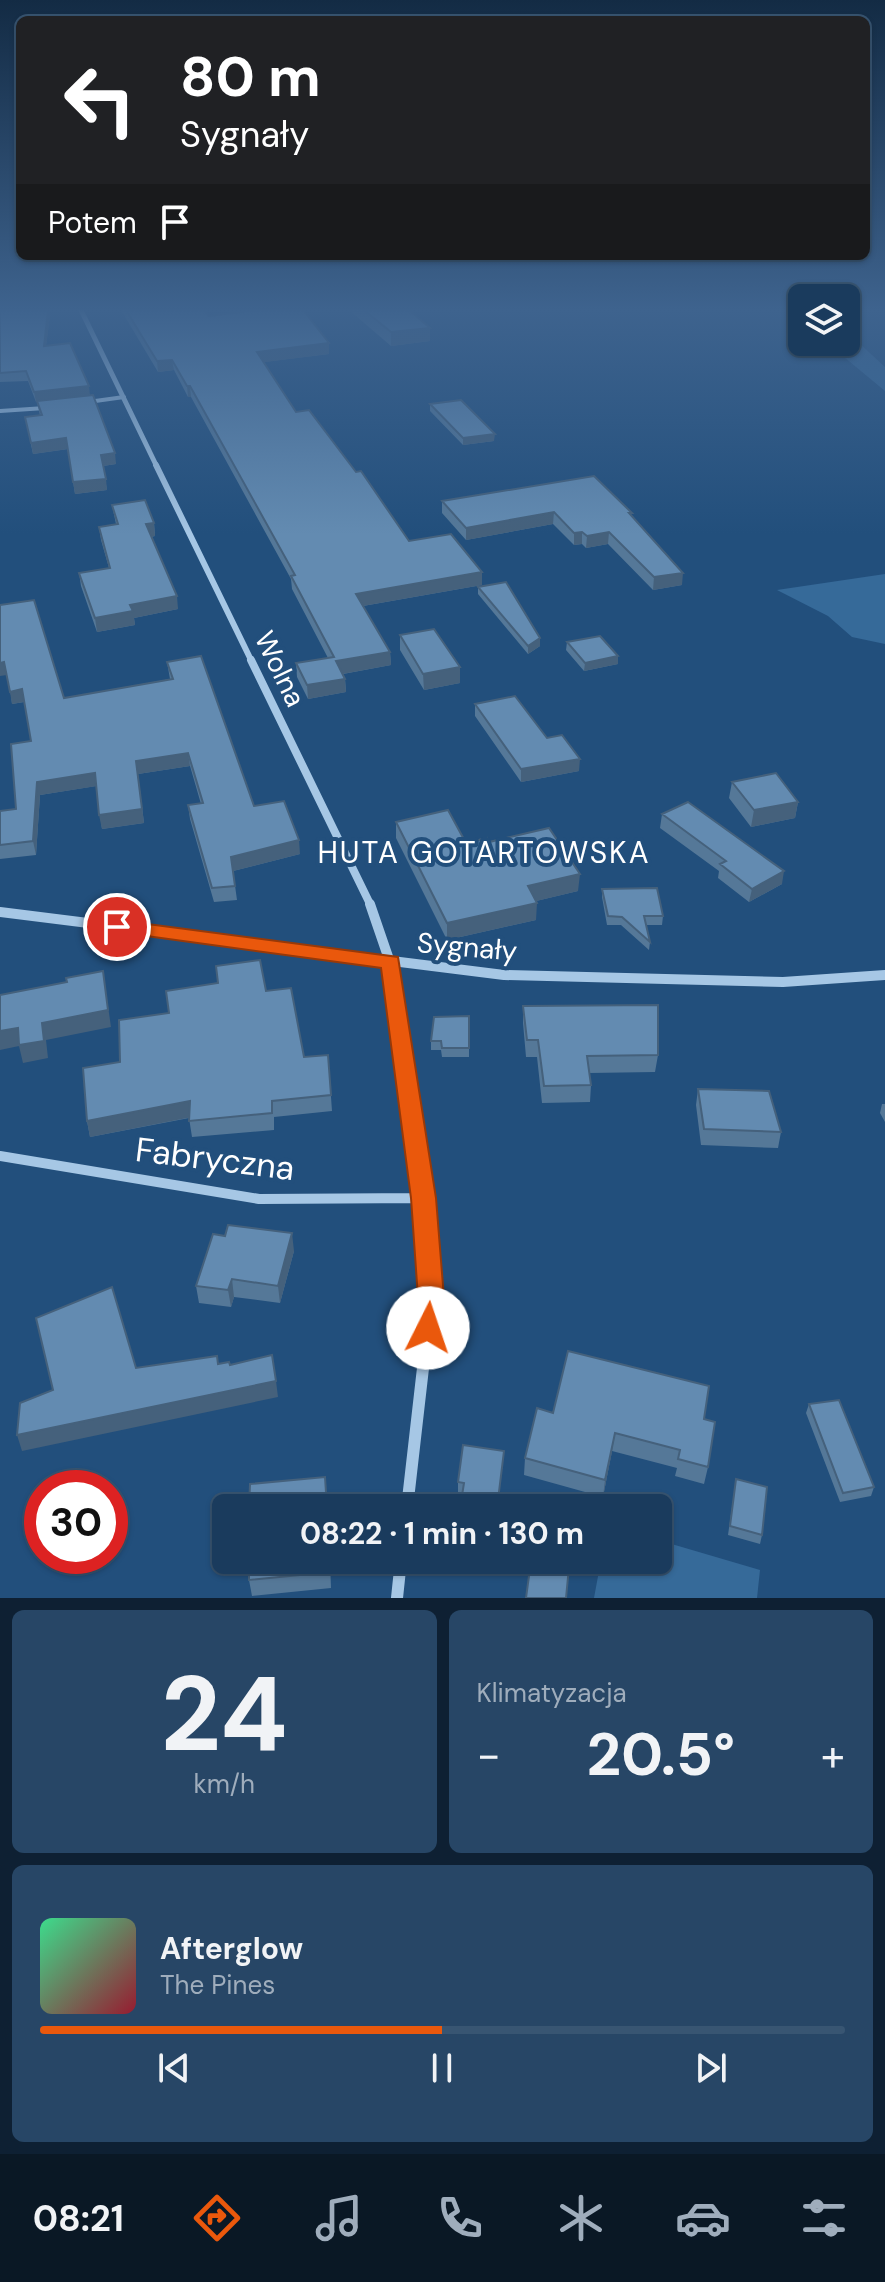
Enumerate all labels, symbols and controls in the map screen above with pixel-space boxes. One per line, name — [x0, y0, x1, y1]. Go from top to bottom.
text: 80 m — [180, 40, 321, 113]
icon: left — [48, 48, 152, 152]
text: Sygnały — [180, 111, 309, 158]
icon: arrive — [153, 200, 197, 244]
text: Potem — [48, 203, 137, 242]
map controls — [788, 284, 860, 356]
button: layers — [788, 284, 860, 356]
street label: Wolna — [246, 625, 314, 713]
district label: HUTA GOTARTOWSKA — [317, 833, 651, 872]
pin — [83, 893, 151, 961]
icon: arrive — [95, 905, 139, 949]
street label: Sygnały — [415, 924, 519, 970]
street label: Fabryczna — [133, 1127, 297, 1191]
position arrow — [386, 1286, 470, 1370]
speed limit sign: 30 — [24, 1470, 128, 1574]
text: 08:22 · 1 min · 130 m — [300, 1514, 584, 1553]
text: 24 — [161, 1647, 288, 1782]
text: Klimatyzacja — [477, 1676, 627, 1710]
text: 20.5° — [587, 1715, 735, 1794]
text: − — [477, 1726, 501, 1784]
text: + — [821, 1726, 845, 1784]
text: km/h — [194, 1767, 255, 1801]
text: Afterglow — [160, 1929, 303, 1968]
text: The Pines — [160, 1968, 275, 2002]
icon: previous — [152, 2046, 196, 2090]
icon: pause — [420, 2046, 464, 2090]
icon: next — [689, 2046, 733, 2090]
icon: directions — [189, 2190, 245, 2246]
icon: music — [311, 2190, 367, 2246]
icon: phone — [432, 2190, 488, 2246]
icon: climate — [553, 2190, 609, 2246]
icon: car — [675, 2190, 731, 2246]
icon: filters — [796, 2190, 852, 2246]
text: 08:21 — [33, 2195, 124, 2242]

